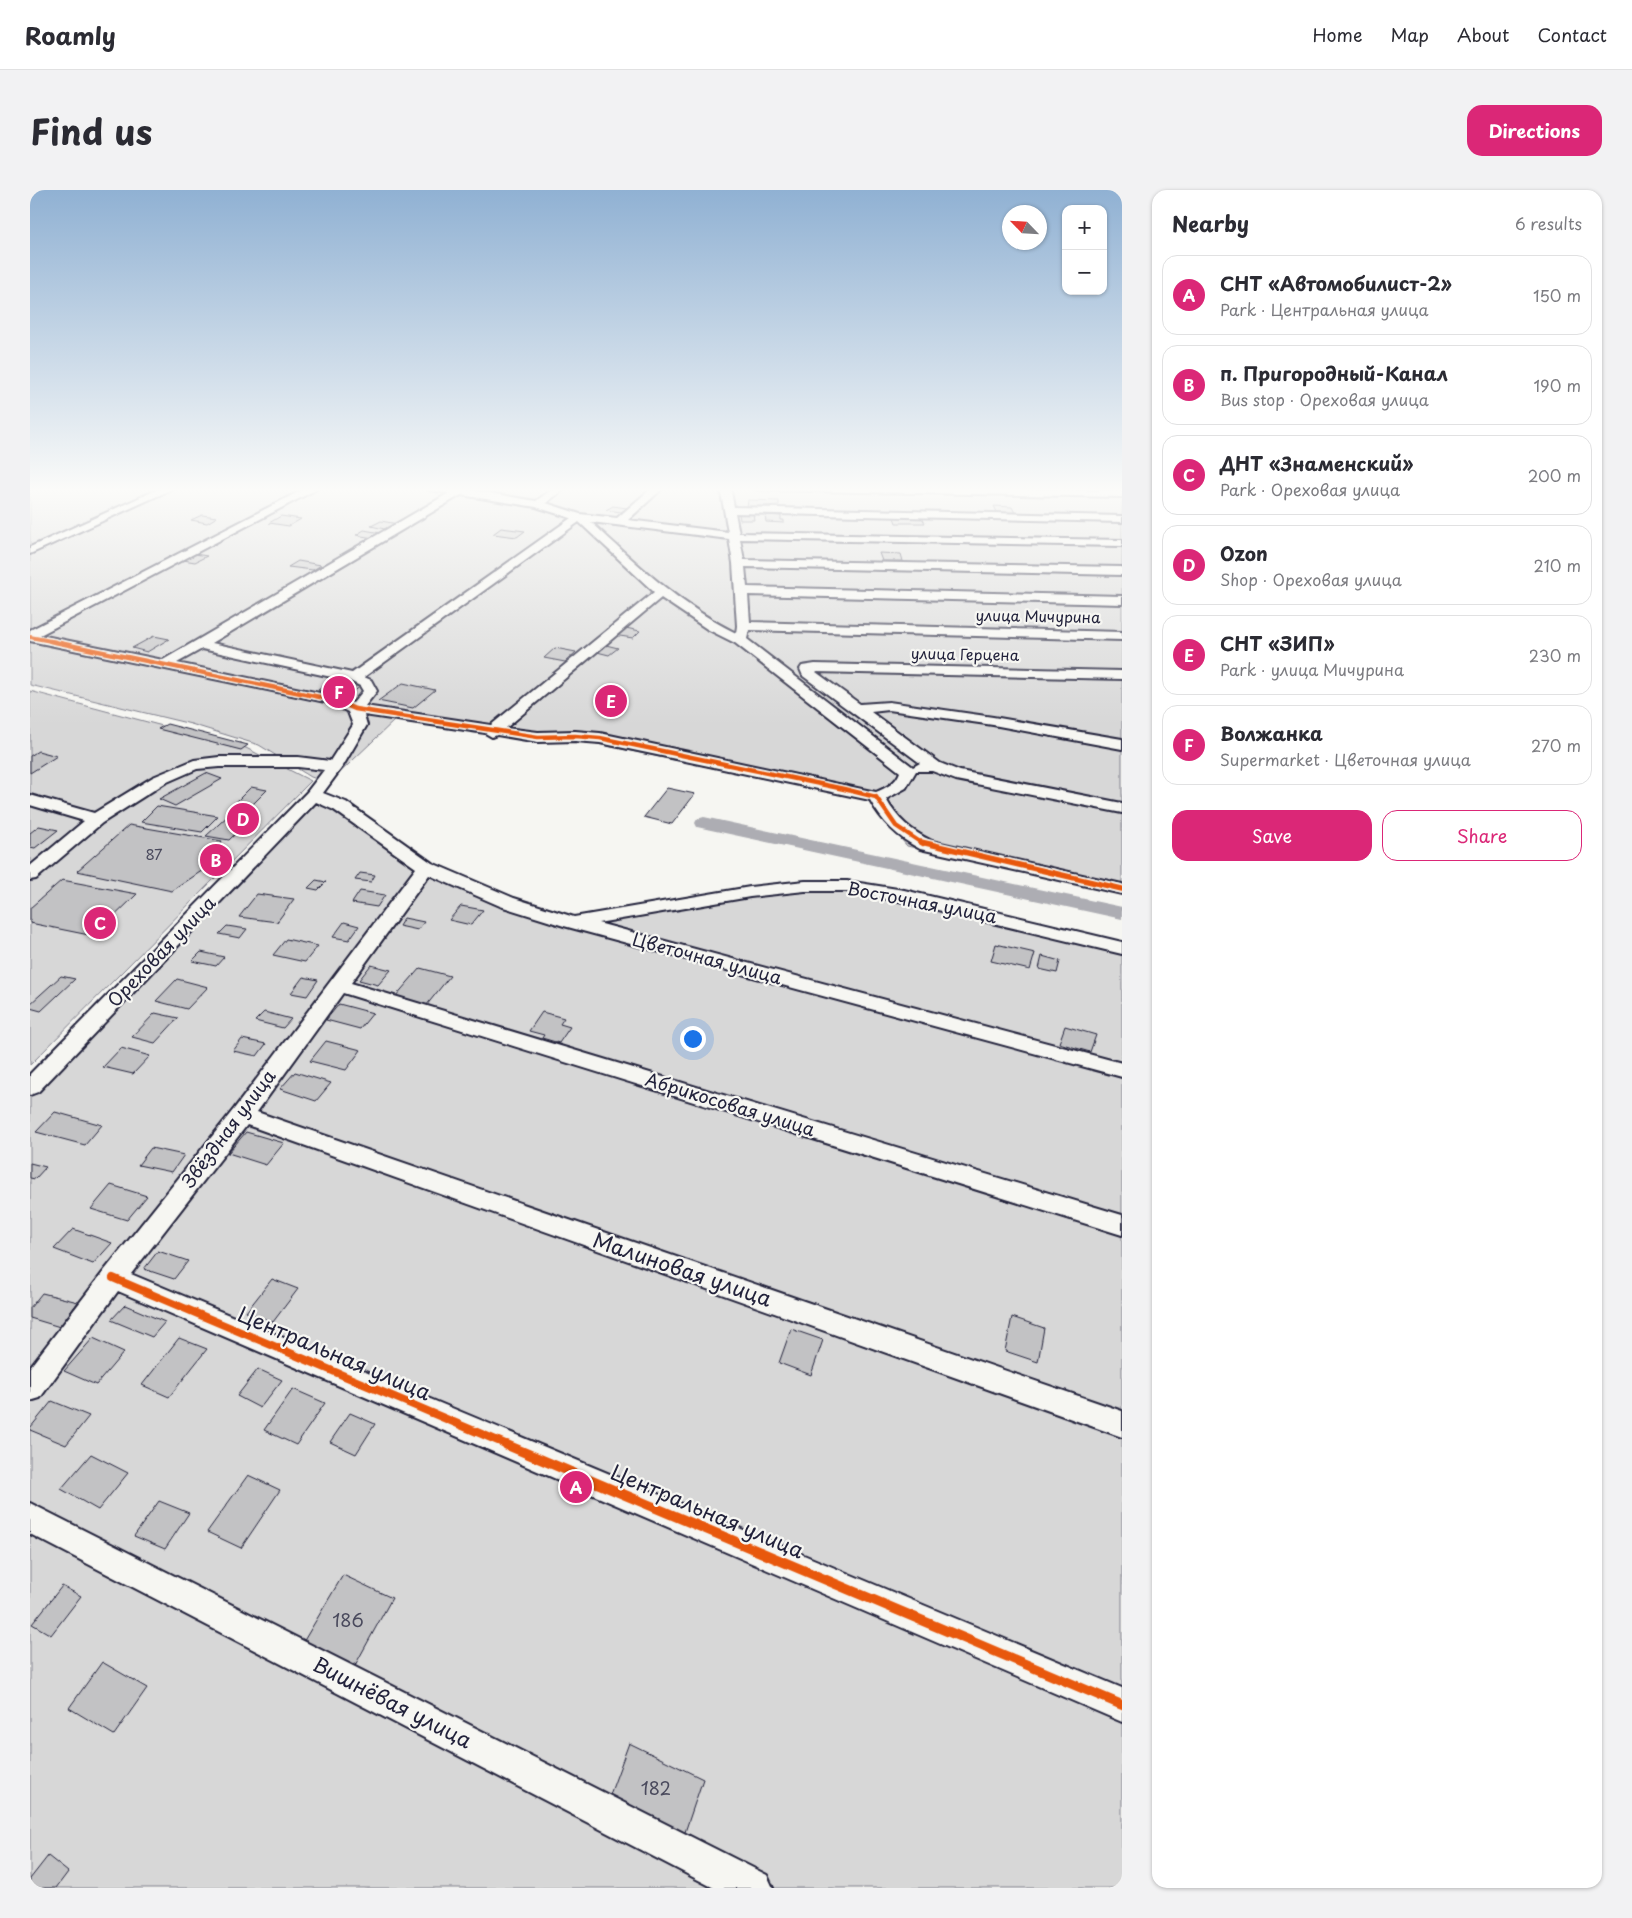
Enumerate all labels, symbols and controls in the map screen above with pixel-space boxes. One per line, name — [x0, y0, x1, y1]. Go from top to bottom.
text: Roamly — [25, 17, 116, 53]
text: Home — [1312, 21, 1362, 48]
text: Map — [1390, 21, 1429, 48]
text: About — [1457, 21, 1509, 48]
text: Contact — [1537, 21, 1607, 48]
text: Find us — [30, 104, 152, 157]
button: Directions — [1467, 105, 1602, 156]
north arrow — [1002, 205, 1047, 250]
map controls — [1062, 205, 1107, 295]
button: + — [1062, 205, 1107, 250]
text: Nearby — [1172, 207, 1249, 239]
text: 6 results — [1515, 211, 1582, 235]
button: − — [1062, 250, 1107, 295]
text: СНТ «Автомобилист-2» — [1220, 269, 1452, 297]
text: A — [1183, 283, 1195, 307]
text: 150 m — [1533, 283, 1581, 307]
text: Park · Центральная улица — [1220, 297, 1429, 321]
text: п. Пригородный-Канал — [1220, 359, 1448, 387]
text: B — [1184, 373, 1194, 397]
text: 190 m — [1533, 373, 1581, 397]
text: Bus stop · Ореховая улица — [1220, 387, 1429, 411]
text: ДНТ «Знаменский» — [1220, 449, 1413, 477]
text: C — [1183, 463, 1195, 487]
text: 200 m — [1528, 463, 1581, 487]
text: Park · Ореховая улица — [1220, 477, 1400, 501]
text: Ozon — [1220, 539, 1268, 567]
text: D — [1183, 553, 1195, 577]
text: 210 m — [1533, 553, 1581, 577]
text: Shop · Ореховая улица — [1220, 567, 1402, 591]
street label: улица Мичурина — [975, 603, 1101, 628]
text: СНТ «ЗИП» — [1220, 629, 1335, 657]
street label: улица Герцена — [911, 641, 1020, 666]
text: E — [1184, 643, 1194, 667]
text: 230 m — [1529, 643, 1581, 667]
text: Park · улица Мичурина — [1220, 657, 1404, 681]
pin: F — [323, 673, 355, 711]
pin: E — [595, 682, 627, 720]
text: Волжанка — [1220, 719, 1323, 747]
text: F — [1184, 733, 1194, 757]
text: 270 m — [1531, 733, 1581, 757]
text: Supermarket · Цветочная улица — [1220, 747, 1471, 771]
pin: D — [227, 800, 259, 838]
button: Save — [1172, 810, 1372, 861]
button: Share — [1382, 810, 1582, 861]
pin: B — [200, 841, 232, 879]
house number: 87 — [145, 842, 163, 865]
street label: Восточная улица — [845, 874, 1000, 929]
street label: Ореховая улица — [101, 889, 222, 1013]
pin: C — [84, 904, 116, 942]
street label: Цветочная улица — [630, 925, 786, 991]
your location — [680, 1026, 706, 1052]
street label: Звёздная улица — [174, 1063, 282, 1193]
street label: Абрикосовая улица — [642, 1065, 819, 1142]
street label: Малиновая улица — [589, 1223, 777, 1314]
street label: Центральная улица — [233, 1297, 437, 1408]
street label: Центральная улица — [606, 1455, 810, 1566]
pin: A — [560, 1468, 592, 1506]
house number: 186 — [332, 1606, 364, 1633]
street label: Вишнёвая улица — [308, 1647, 479, 1756]
house number: 182 — [641, 1774, 671, 1801]

